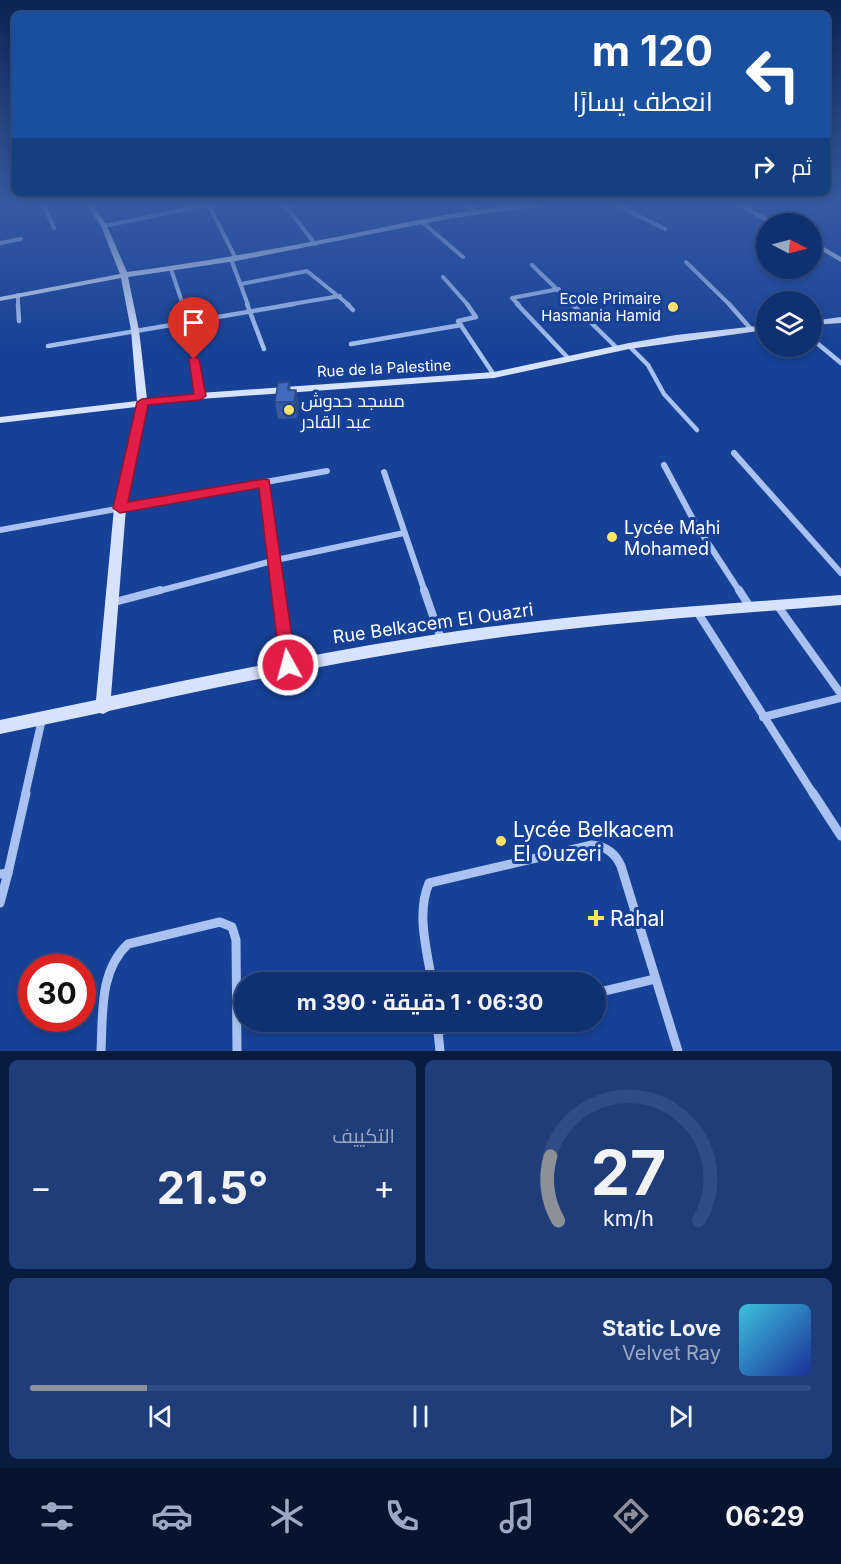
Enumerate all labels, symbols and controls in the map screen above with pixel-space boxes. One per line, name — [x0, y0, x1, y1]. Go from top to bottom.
text: 120 m — [592, 25, 713, 76]
icon: left — [734, 36, 812, 114]
text: انعطف يسارًا — [572, 85, 713, 118]
icon: right — [747, 150, 780, 183]
text: ثم — [792, 154, 812, 180]
north arrow — [756, 213, 822, 279]
map controls — [756, 213, 822, 357]
place label: Ecole Primaire Hasmania Hamid — [541, 289, 661, 325]
button: layers — [756, 291, 822, 357]
pin — [168, 297, 219, 359]
marker: Ecole Primaire Hasmania Hamid — [666, 300, 680, 314]
icon: arrive — [177, 306, 210, 339]
street label: Rue de la Palestine — [316, 355, 452, 381]
place label: مسجد حدوش عبد القادر — [300, 390, 405, 433]
marker: مسجد حدوش عبد القادر — [282, 403, 296, 417]
place label: Lycée Mahi Mohamed — [624, 517, 720, 559]
marker: Lycée Mahi Mohamed — [605, 530, 619, 544]
street label: Rue Belkacem El Ouazri — [331, 599, 535, 647]
position arrow — [256, 633, 320, 697]
place label: Lycée Belkacem El Ouzeri — [513, 817, 674, 866]
marker: Lycée Belkacem El Ouzeri — [494, 834, 508, 848]
place label: Rahal — [610, 906, 665, 931]
marker: Rahal — [587, 909, 605, 927]
speed limit sign: 30 — [18, 954, 96, 1032]
text: 06:30 · 1 دقيقة · 390 m — [297, 989, 543, 1015]
text: التكييف — [332, 1124, 395, 1148]
text: 27 — [591, 1135, 666, 1210]
text: 21.5° — [157, 1160, 268, 1215]
text: − — [30, 1167, 52, 1207]
text: + — [373, 1167, 395, 1207]
text: km/h — [603, 1206, 654, 1232]
text: Static Love — [602, 1315, 721, 1341]
text: Velvet Ray — [622, 1341, 721, 1365]
icon: previous — [144, 1400, 177, 1433]
icon: pause — [404, 1400, 437, 1433]
icon: next — [664, 1400, 697, 1433]
icon: filters — [36, 1495, 78, 1537]
icon: car — [151, 1495, 193, 1537]
icon: climate — [266, 1495, 308, 1537]
icon: phone — [381, 1495, 423, 1537]
icon: music — [496, 1495, 538, 1537]
icon: directions — [610, 1495, 652, 1537]
text: 06:29 — [725, 1500, 805, 1533]

